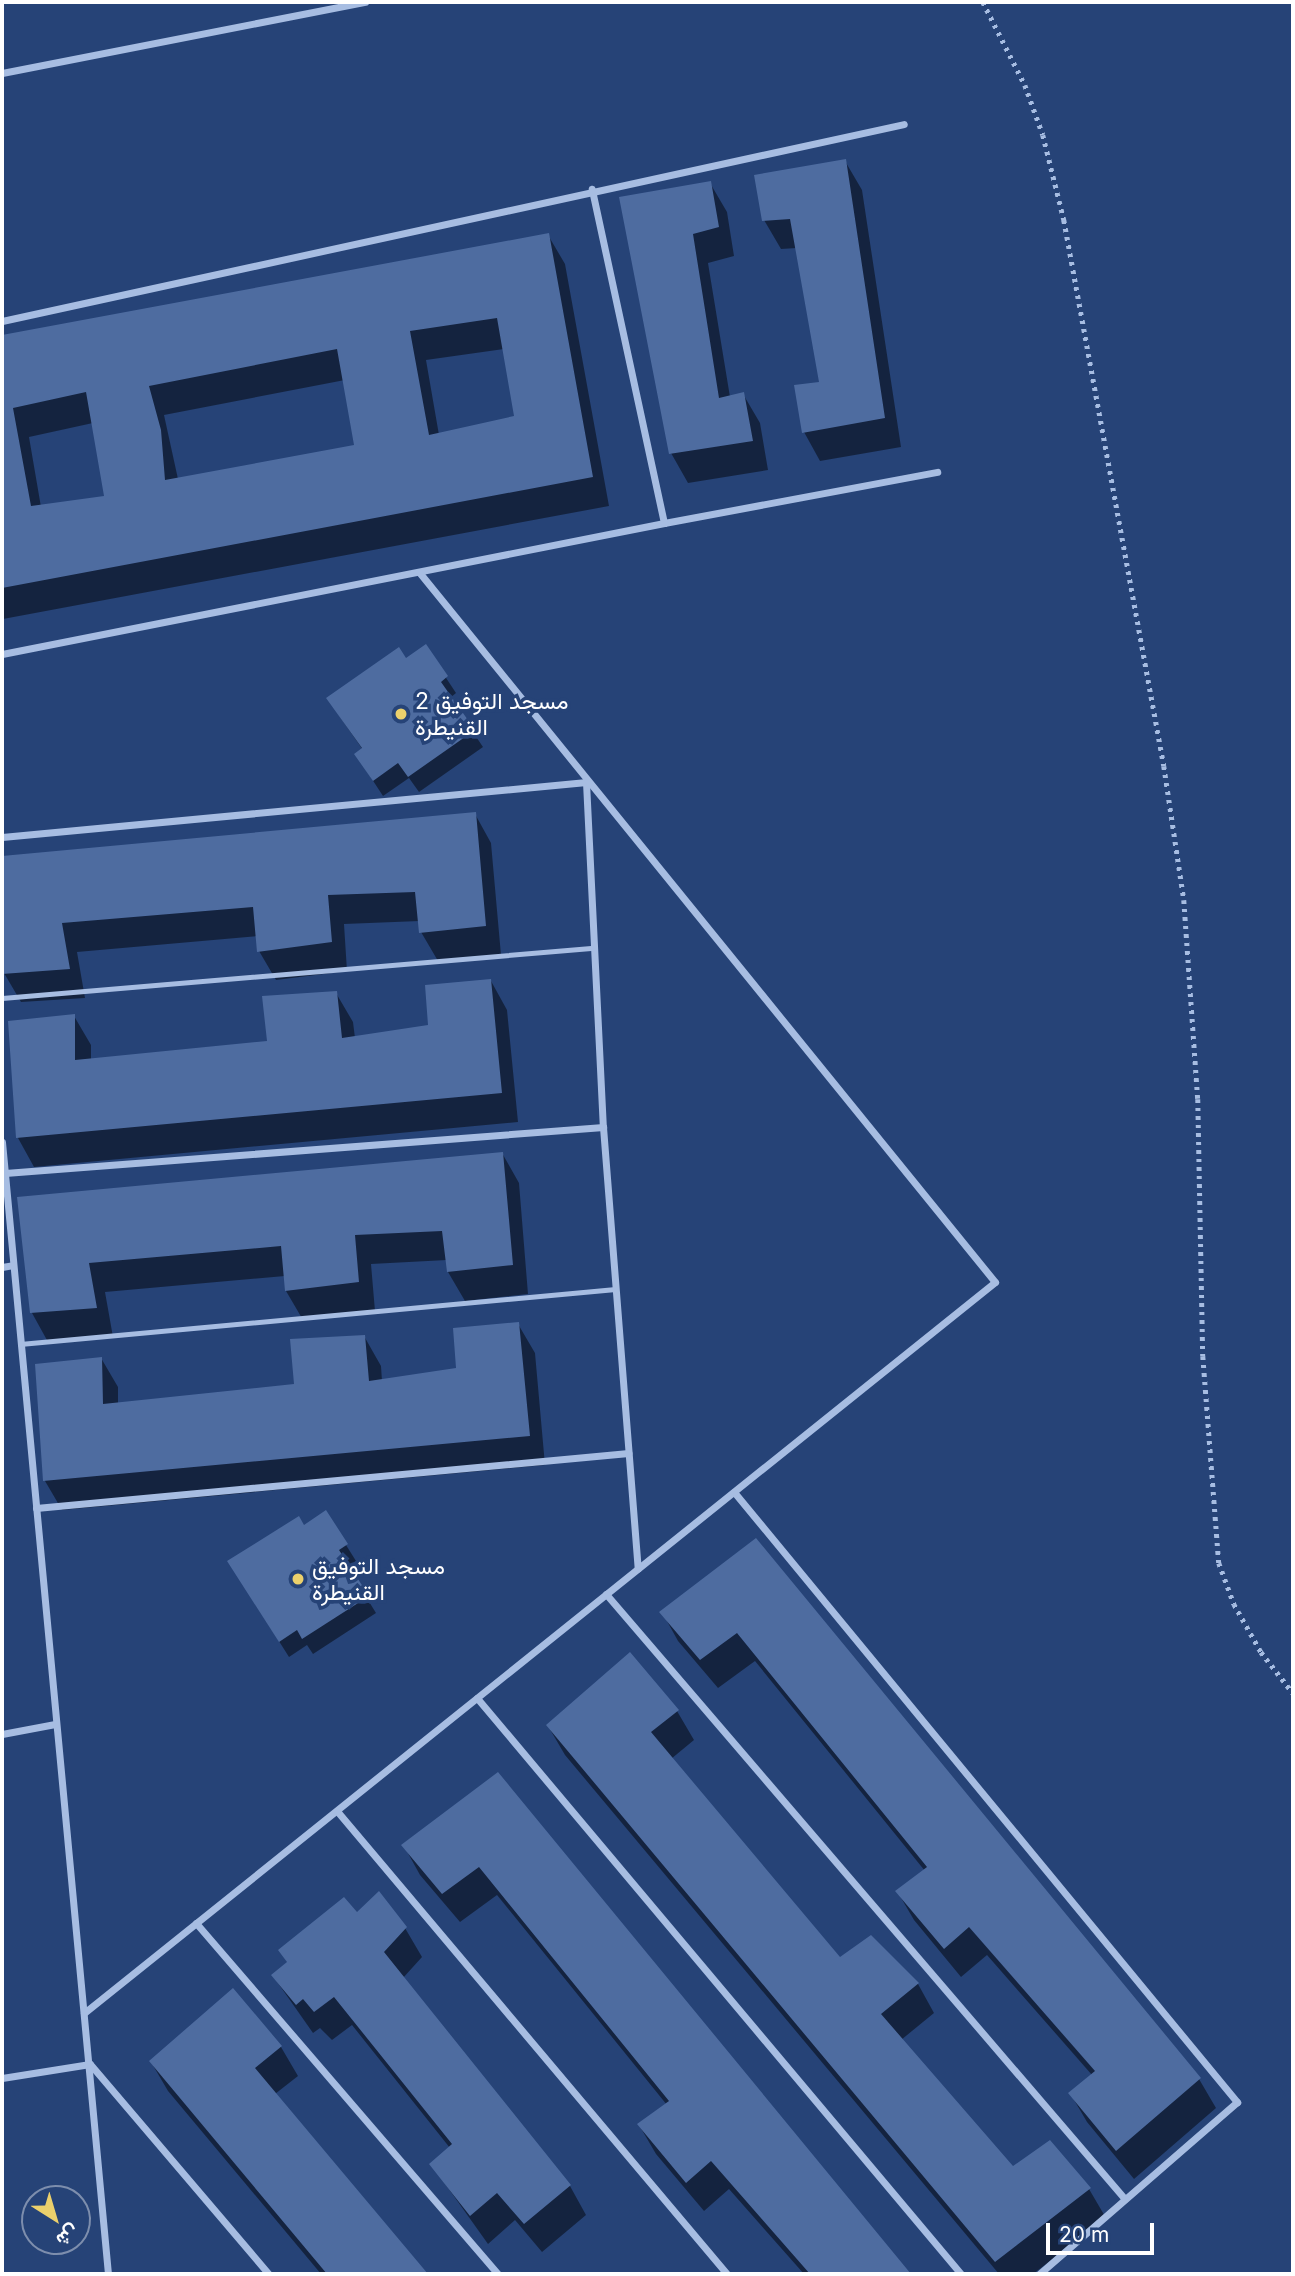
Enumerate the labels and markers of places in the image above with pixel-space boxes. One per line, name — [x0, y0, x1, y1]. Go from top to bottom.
place label: 2 مسجد التوفيق القنيطرة — [415, 687, 569, 741]
marker: 2 مسجد التوفيق القنيطرة — [393, 706, 409, 722]
place label: مسجد التوفيق القنيطرة — [312, 1552, 445, 1606]
marker: مسجد التوفيق القنيطرة — [290, 1571, 306, 1587]

